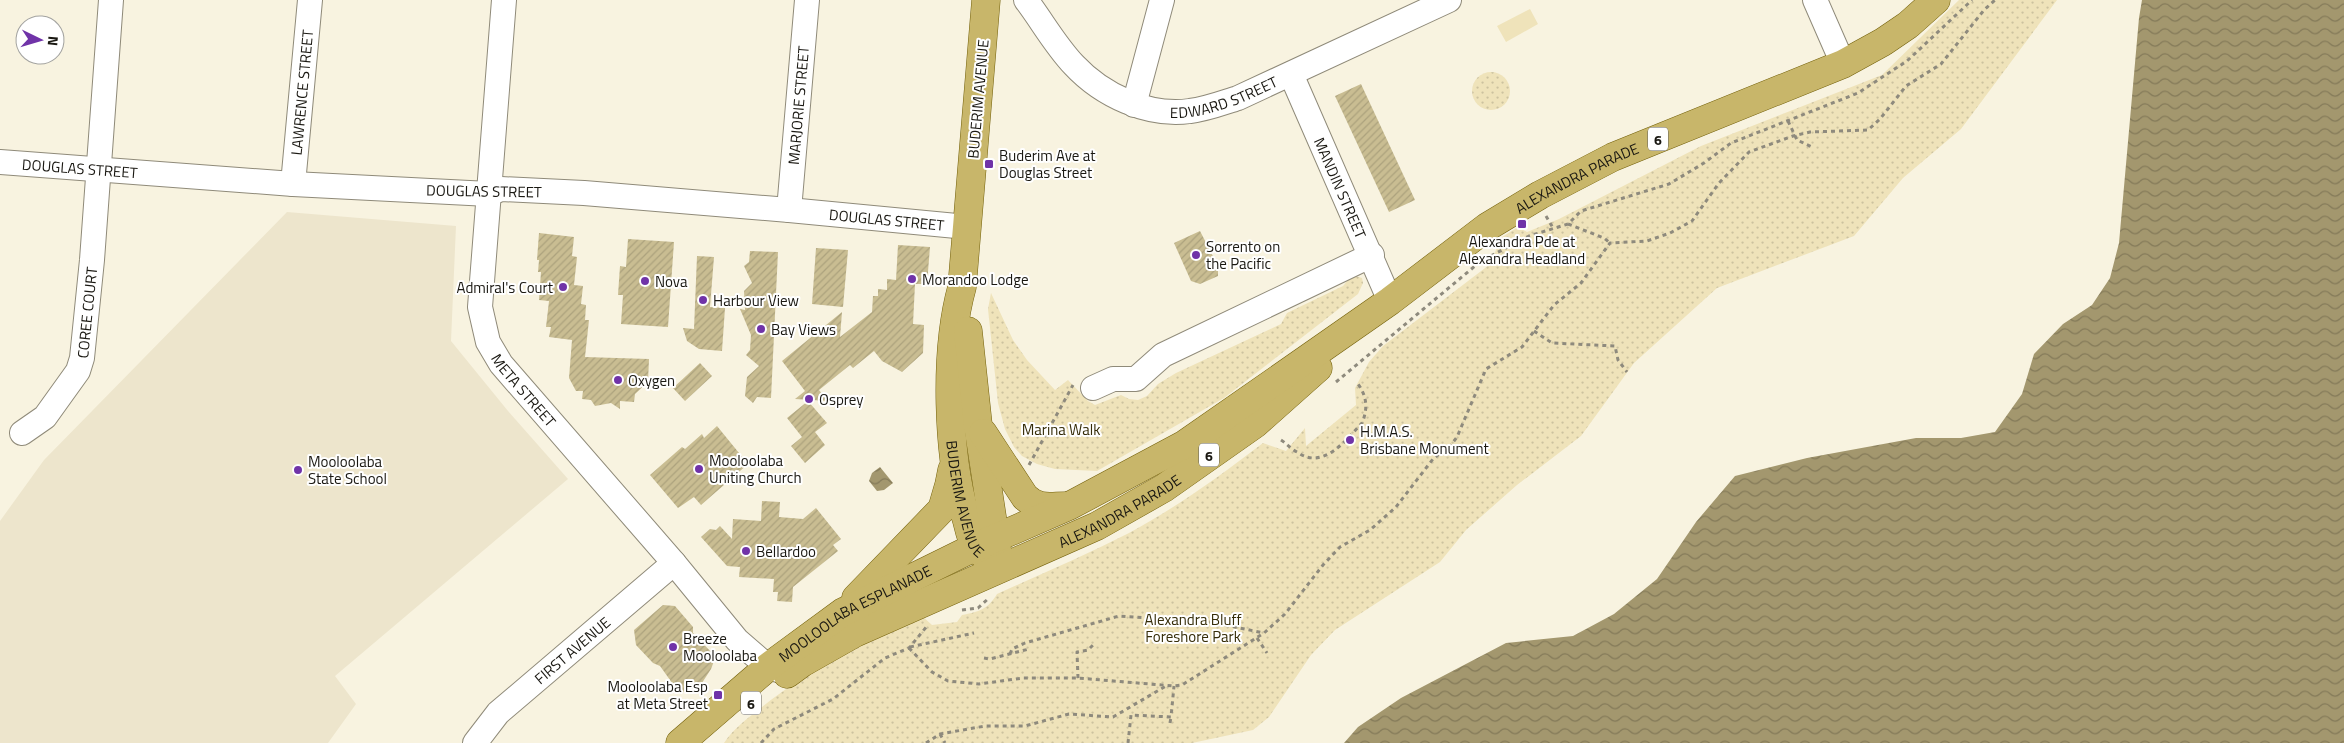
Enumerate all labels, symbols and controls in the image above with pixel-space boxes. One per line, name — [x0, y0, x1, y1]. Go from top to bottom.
north arrow — [15, 15, 65, 65]
street label: LAWRENCE STREET — [284, 28, 319, 156]
text: N — [43, 35, 64, 47]
street label: BUDERIM AVENUE — [961, 39, 995, 159]
street label: MARJORIE STREET — [781, 45, 815, 166]
street label: EDWARD STREET — [1170, 70, 1281, 124]
road number: 6 — [1648, 128, 1668, 150]
street label: MANDIN STREET — [1308, 133, 1373, 242]
street label: ALEXANDRA PARADE — [1510, 136, 1642, 219]
place label: Buderim Ave at Douglas Street — [999, 144, 1096, 184]
street label: DOUGLAS STREET — [21, 152, 138, 184]
marker: Buderim Ave at Douglas Street — [983, 158, 995, 170]
street label: DOUGLAS STREET — [426, 178, 542, 204]
street label: DOUGLAS STREET — [828, 202, 945, 236]
marker: Alexandra Pde at Alexandra Headland — [1516, 218, 1528, 230]
place label: Alexandra Pde at Alexandra Headland — [1459, 230, 1585, 270]
place label: Sorrento on the Pacific — [1206, 235, 1280, 275]
marker: Sorrento on the Pacific — [1190, 249, 1202, 261]
street label: COREE COURT — [71, 266, 103, 359]
place label: Morandoo Lodge — [922, 268, 1029, 291]
place label: Nova — [655, 270, 688, 293]
marker: Morandoo Lodge — [906, 273, 918, 285]
marker: Nova — [639, 275, 651, 287]
place label: Admiral's Court — [457, 276, 554, 299]
marker: Admiral's Court — [557, 281, 569, 293]
place label: Harbour View — [713, 289, 799, 312]
marker: Harbour View — [697, 294, 709, 306]
place label: Bay Views — [771, 318, 836, 341]
marker: Bay Views — [755, 323, 767, 335]
street label: META STREET — [486, 349, 562, 432]
place label: Oxygen — [628, 369, 675, 392]
marker: Oxygen — [612, 374, 624, 386]
place label: Osprey — [819, 388, 864, 411]
marker: Osprey — [803, 393, 815, 405]
park label: Marina Walk — [1022, 418, 1100, 441]
place label: H.M.A.S. Brisbane Monument — [1360, 420, 1490, 460]
marker: H.M.A.S. Brisbane Monument — [1344, 434, 1356, 446]
street label: BUDERIM AVENUE — [941, 439, 990, 563]
road number: 6 — [1199, 444, 1219, 466]
place label: Mooloolaba Uniting Church — [709, 449, 801, 489]
place label: Mooloolaba State School — [308, 450, 387, 490]
marker: Mooloolaba Uniting Church — [693, 463, 705, 475]
marker: Mooloolaba State School — [292, 464, 304, 476]
street label: ALEXANDRA PARADE — [1055, 468, 1185, 553]
place label: Bellardoo — [756, 540, 816, 563]
marker: Bellardoo — [740, 545, 752, 557]
street label: MOOLOOLABA ESPLANADE — [773, 559, 935, 667]
park label: Alexandra Bluff Foreshore Park — [1145, 608, 1241, 648]
street label: FIRST AVENUE — [529, 611, 615, 689]
place label: Breeze Mooloolaba — [683, 627, 758, 667]
marker: Breeze Mooloolaba — [667, 641, 679, 653]
place label: Mooloolaba Esp at Meta Street — [607, 675, 709, 715]
marker: Mooloolaba Esp at Meta Street — [712, 689, 724, 701]
road number: 6 — [741, 691, 761, 714]

